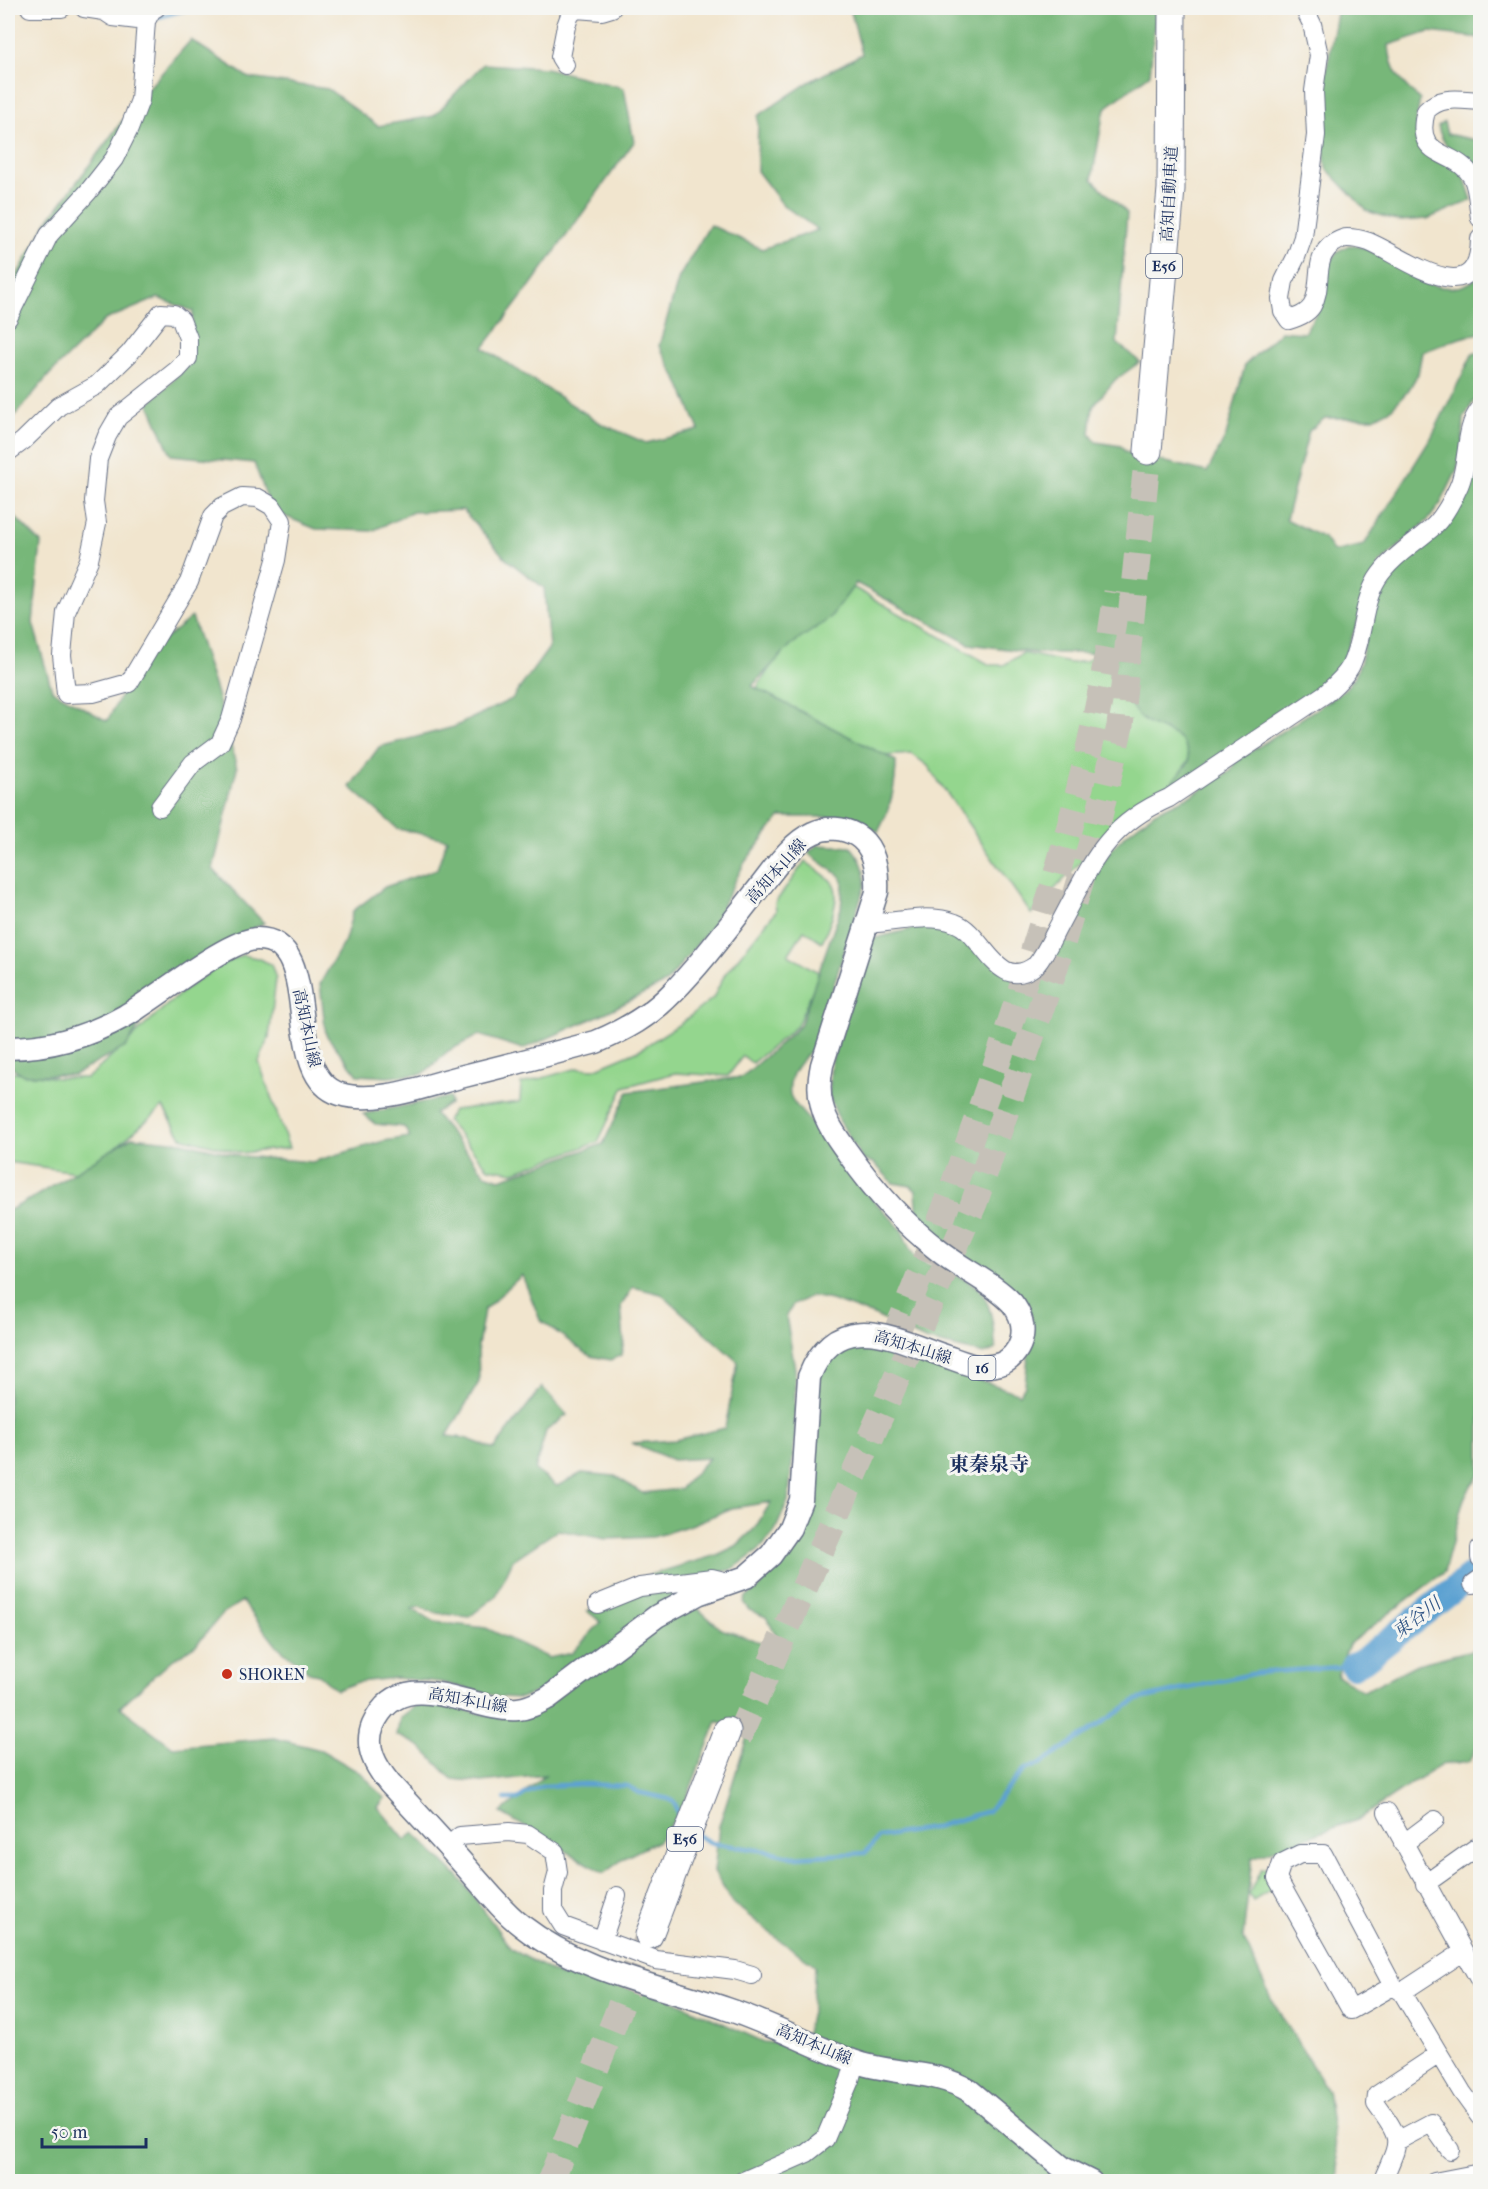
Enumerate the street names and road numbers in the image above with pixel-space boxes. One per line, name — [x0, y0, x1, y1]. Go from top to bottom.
street label: 高知自動車道 — [1157, 146, 1181, 242]
road number: E56 — [1146, 254, 1182, 278]
street label: 高知本山線 — [742, 835, 810, 907]
street label: 高知本山線 — [289, 987, 325, 1069]
street label: 高知本山線 — [872, 1326, 954, 1368]
road number: 16 — [968, 1356, 996, 1380]
street label: 高知本山線 — [427, 1684, 509, 1716]
road number: E56 — [667, 1827, 703, 1851]
street label: 高知本山線 — [773, 2020, 855, 2068]

